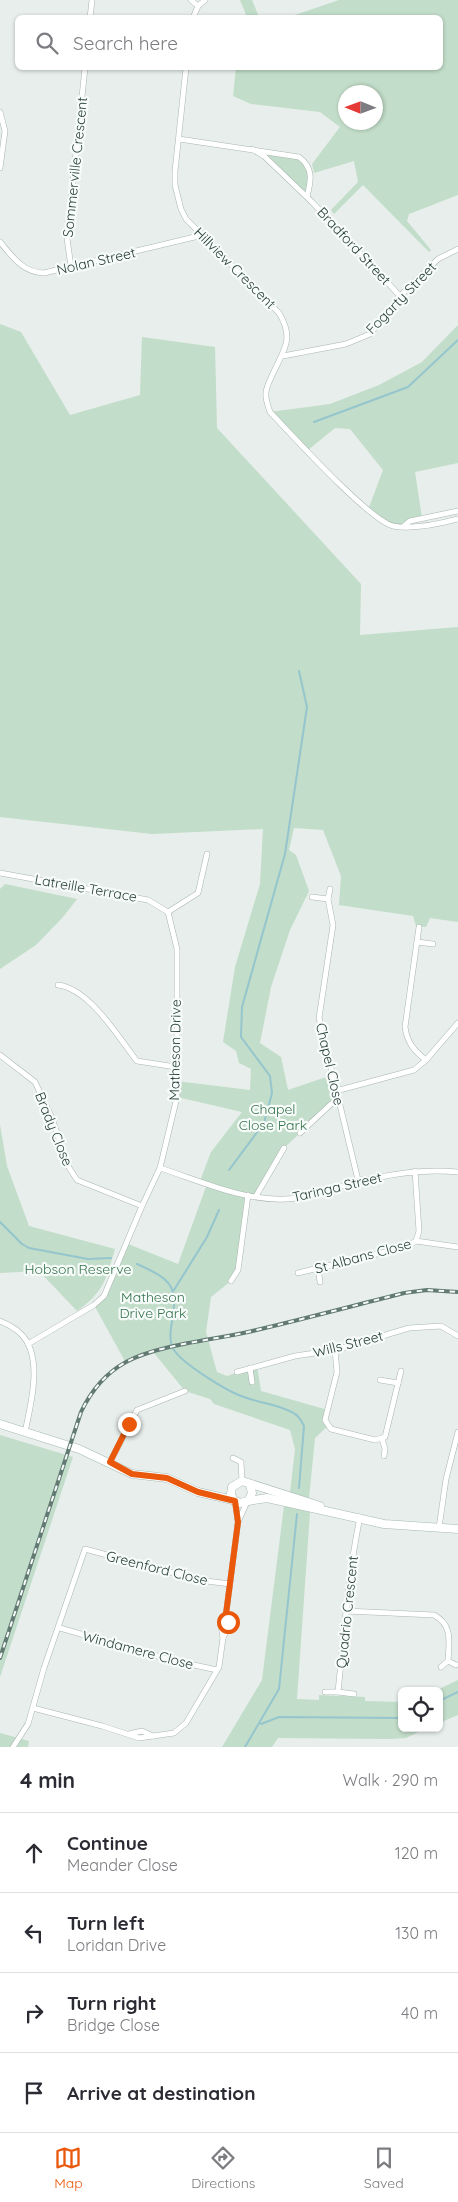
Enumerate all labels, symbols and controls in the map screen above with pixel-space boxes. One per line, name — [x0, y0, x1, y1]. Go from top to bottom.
search box — [15, 15, 443, 70]
icon: search — [33, 29, 61, 57]
text: Search here — [73, 31, 178, 55]
north arrow — [338, 85, 383, 130]
street label: Sommerville Crescent — [59, 96, 91, 238]
street label: Bradford Street — [313, 203, 395, 289]
street label: Hillview Crescent — [190, 223, 280, 313]
street label: Nolan Street — [55, 243, 138, 279]
street label: Fogarty Street — [362, 258, 440, 338]
street label: Latreille Terrace — [33, 870, 139, 906]
street label: Matheson Drive — [165, 999, 185, 1101]
street label: Chapel Close — [312, 1021, 348, 1107]
street label: Brady Close — [31, 1089, 77, 1169]
park label: Chapel Close Park — [239, 1100, 307, 1134]
street label: Taringa Street — [291, 1168, 384, 1206]
street label: St Albans Close — [313, 1234, 413, 1278]
park label: Hobson Reserve — [25, 1260, 132, 1278]
park label: Matheson Drive Park — [119, 1288, 187, 1322]
street label: Wills Street — [311, 1327, 385, 1361]
route end — [118, 1413, 141, 1436]
street label: Greenford Close — [104, 1547, 210, 1589]
street label: Quadrio Crescent — [332, 1555, 362, 1669]
route start — [217, 1611, 240, 1634]
street label: Windamere Close — [80, 1627, 196, 1673]
map controls — [398, 1687, 443, 1732]
button: locate — [398, 1687, 443, 1732]
text: 4 min — [20, 1767, 75, 1793]
text: Walk · 290 m — [343, 1770, 438, 1790]
text: Continue — [67, 1831, 148, 1855]
icon: ahead — [20, 1839, 48, 1867]
text: 120 m — [395, 1843, 438, 1863]
text: Meander Close — [67, 1855, 178, 1875]
text: Turn left — [67, 1911, 145, 1935]
icon: left — [20, 1919, 48, 1947]
text: 130 m — [395, 1923, 438, 1943]
text: Loridan Drive — [67, 1935, 166, 1955]
text: Turn right — [67, 1991, 156, 2015]
icon: right — [20, 1999, 48, 2027]
text: 40 m — [401, 2003, 438, 2023]
text: Bridge Close — [67, 2015, 160, 2035]
icon: arrive — [20, 2079, 48, 2107]
text: Arrive at destination — [67, 2081, 256, 2105]
tab: Map — [54, 2144, 83, 2192]
tab: Directions — [191, 2144, 255, 2192]
tab: Saved — [364, 2144, 404, 2192]

